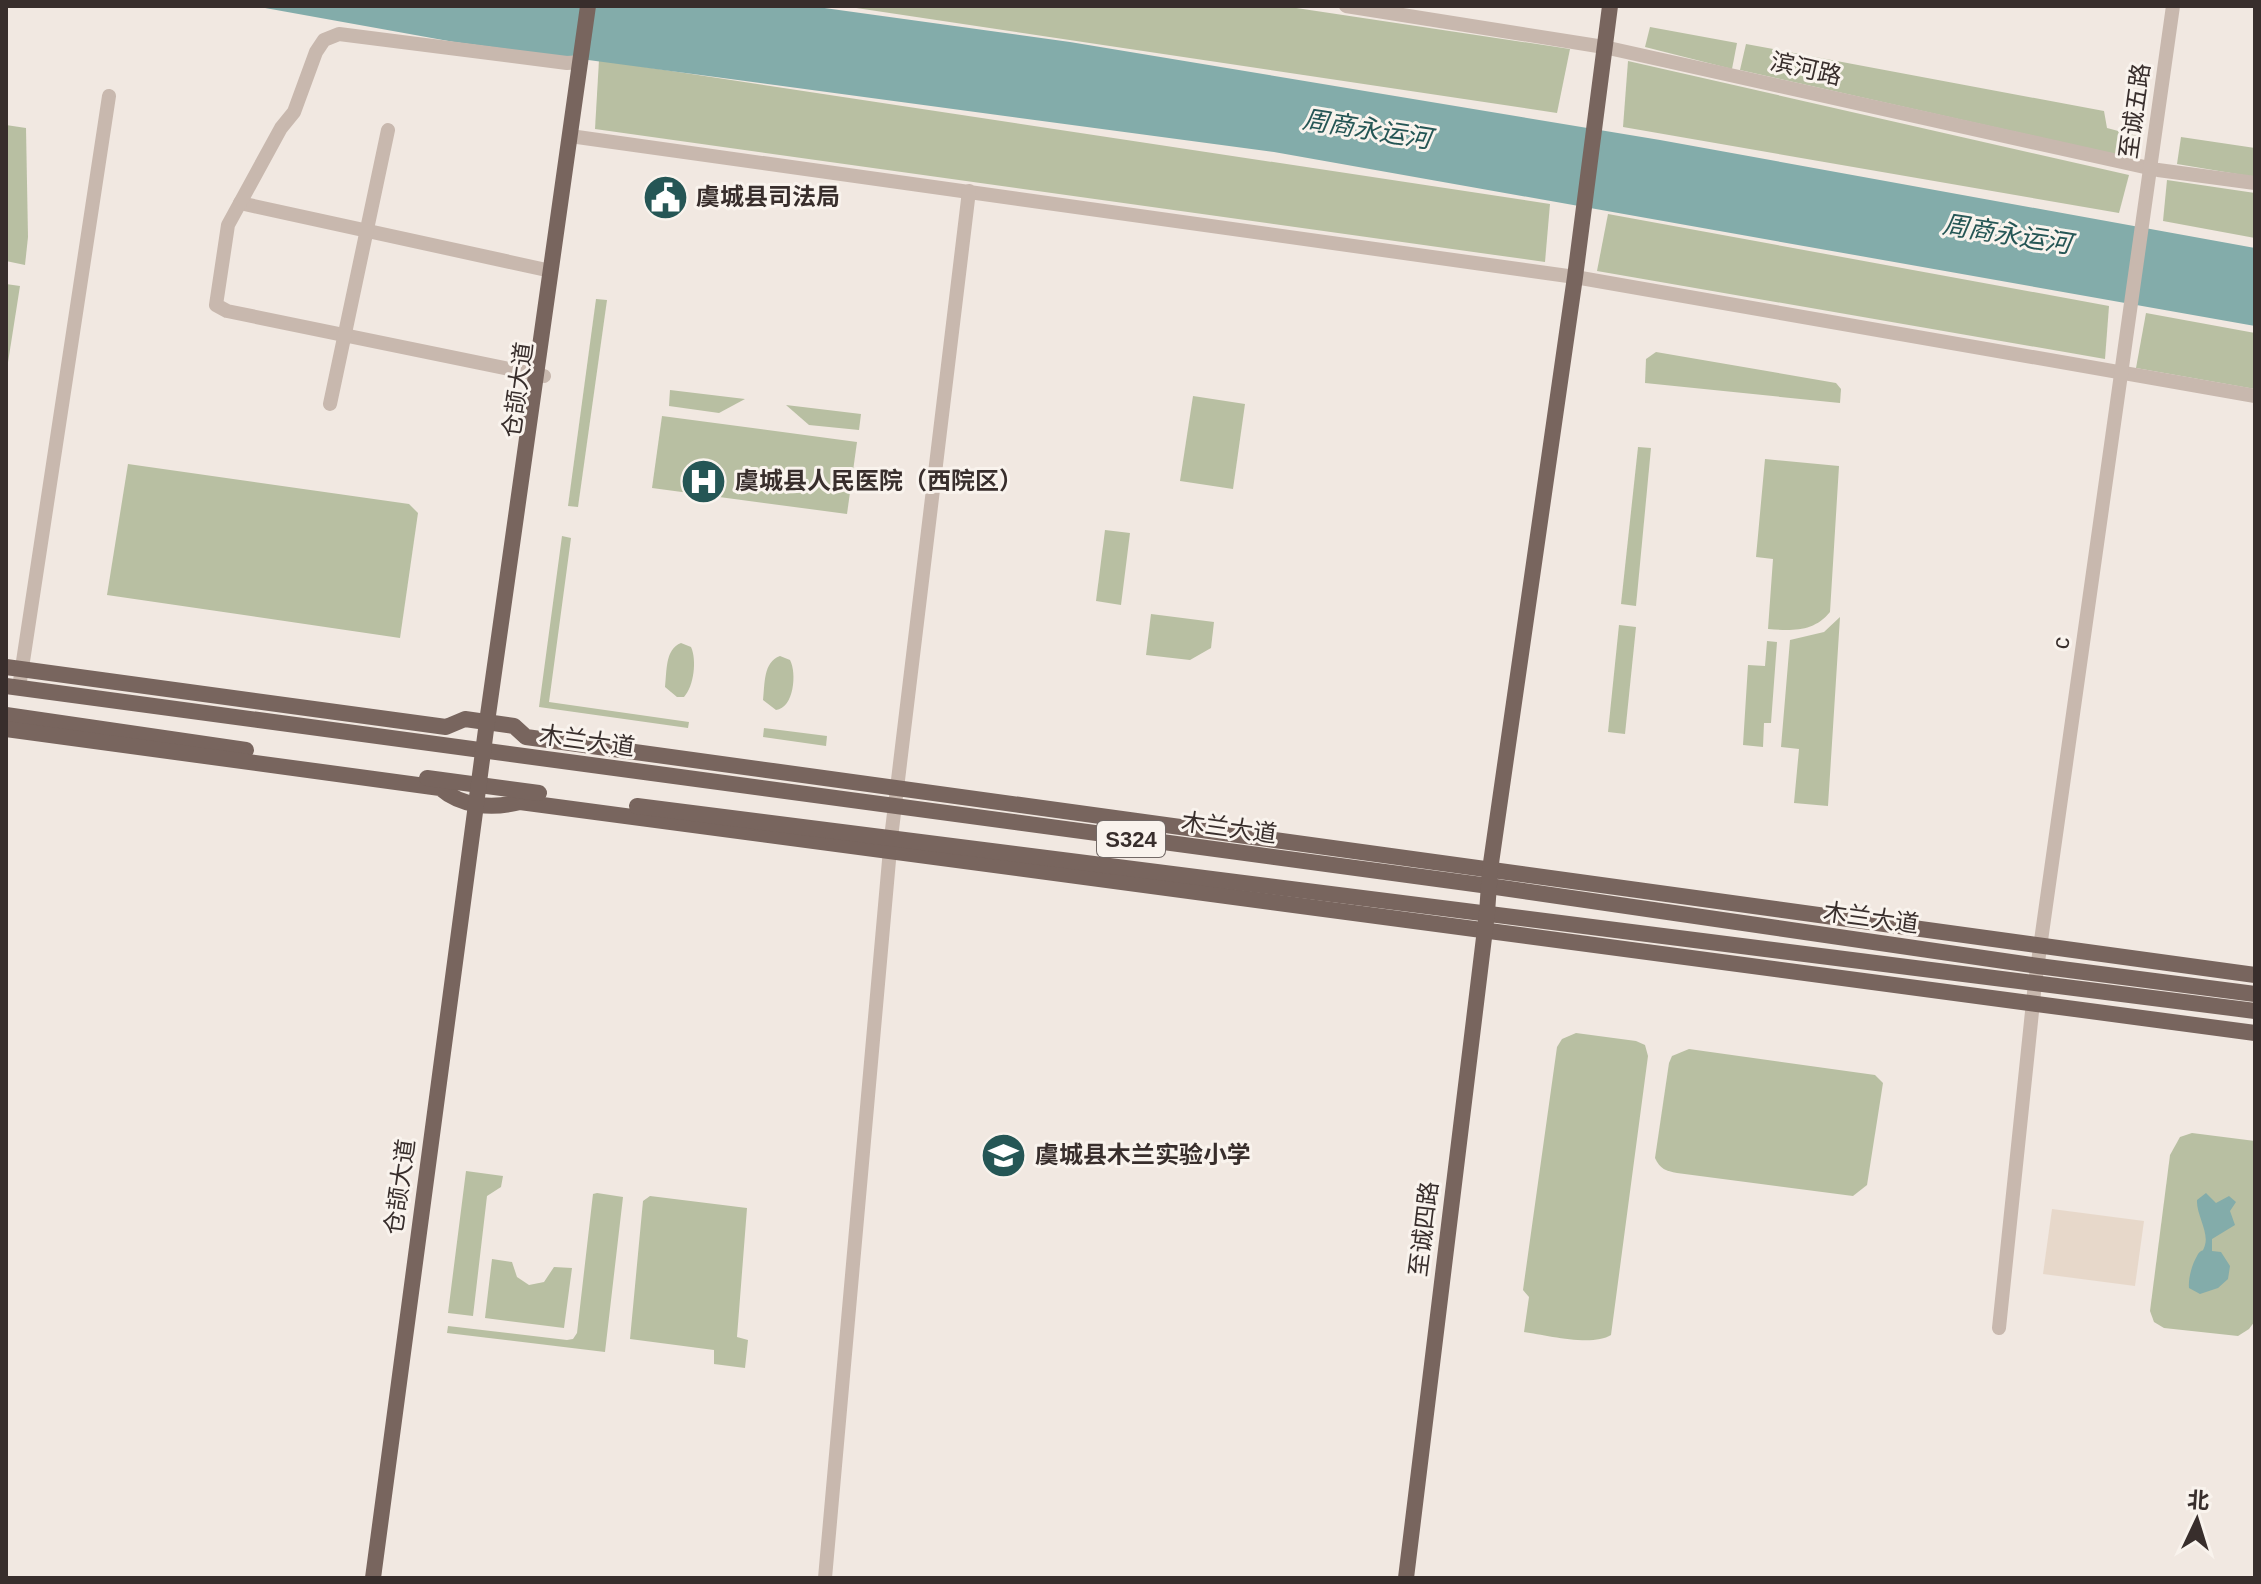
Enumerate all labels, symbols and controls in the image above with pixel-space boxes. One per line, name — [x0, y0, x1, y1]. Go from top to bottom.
street label: 滨河路 — [1768, 47, 1844, 90]
street label: 至诚五路 — [2114, 62, 2155, 160]
water label: 周商永运河 — [1300, 104, 1438, 155]
public building icon: 虞城县司法局 — [641, 173, 689, 221]
place label: 虞城县司法局 — [696, 183, 840, 210]
water label: 周商永运河 — [1940, 209, 2078, 260]
street label: 仓颉大道 — [497, 341, 538, 439]
hospital icon: 虞城县人民医院（西院区） — [680, 457, 728, 505]
place label: 虞城县人民医院（西院区） — [735, 467, 1023, 494]
street label: c — [2046, 635, 2075, 651]
street label: 木兰大道 — [538, 720, 636, 761]
street label: 木兰大道 — [1180, 807, 1278, 848]
road number: S324 — [1097, 821, 1165, 857]
street label: 木兰大道 — [1822, 897, 1920, 938]
school or university icon: 虞城县木兰实验小学 — [980, 1131, 1028, 1179]
street label: 仓颉大道 — [379, 1138, 420, 1236]
place label: 虞城县木兰实验小学 — [1035, 1141, 1251, 1168]
street label: 至诚四路 — [1404, 1180, 1443, 1278]
north arrow — [2157, 1480, 2237, 1560]
text: 北 — [2187, 1487, 2210, 1514]

